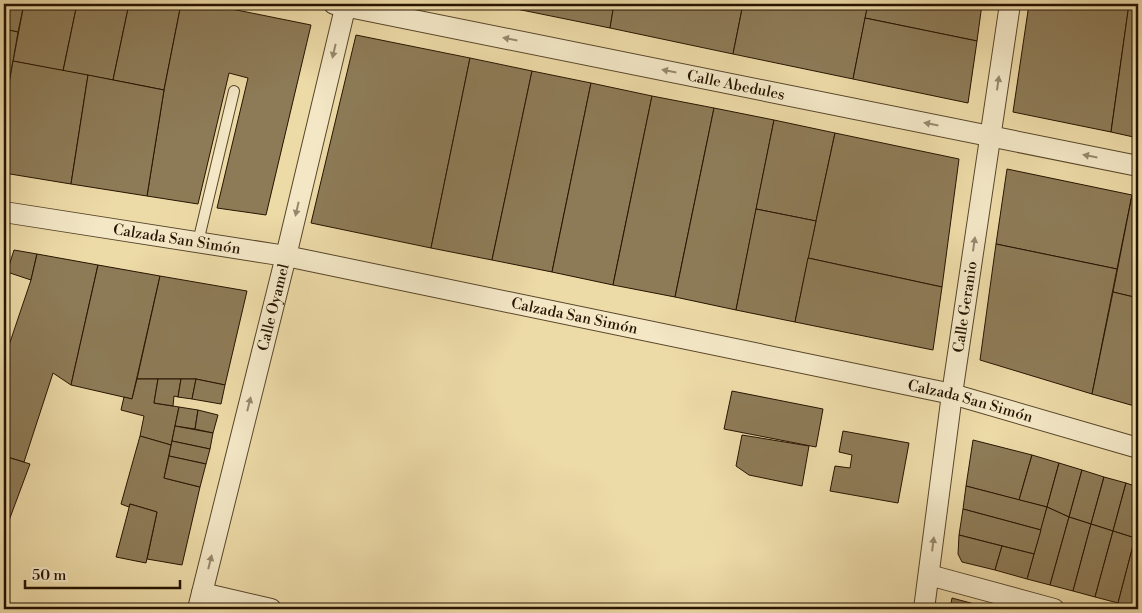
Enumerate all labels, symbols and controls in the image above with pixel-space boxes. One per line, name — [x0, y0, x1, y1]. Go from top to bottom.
one-way arrow — [501, 35, 517, 43]
one-way arrow — [330, 44, 338, 59]
street label: Calle Abedules — [685, 66, 786, 104]
one-way arrow — [661, 67, 677, 75]
one-way arrow — [994, 75, 1002, 91]
one-way arrow — [923, 120, 939, 128]
one-way arrow — [1082, 152, 1098, 160]
one-way arrow — [293, 202, 301, 217]
street label: Calzada San Simón — [112, 220, 242, 258]
one-way arrow — [971, 236, 979, 252]
street label: Calle Geranio — [949, 260, 981, 354]
street label: Calle Oyamel — [253, 261, 293, 353]
street label: Calzada San Simón — [509, 293, 639, 338]
street label: Calzada San Simón — [906, 376, 1035, 427]
one-way arrow — [245, 397, 253, 412]
one-way arrow — [929, 535, 937, 551]
one-way arrow — [206, 554, 214, 569]
scale bar — [25, 558, 180, 590]
text: 50 m — [32, 566, 66, 585]

